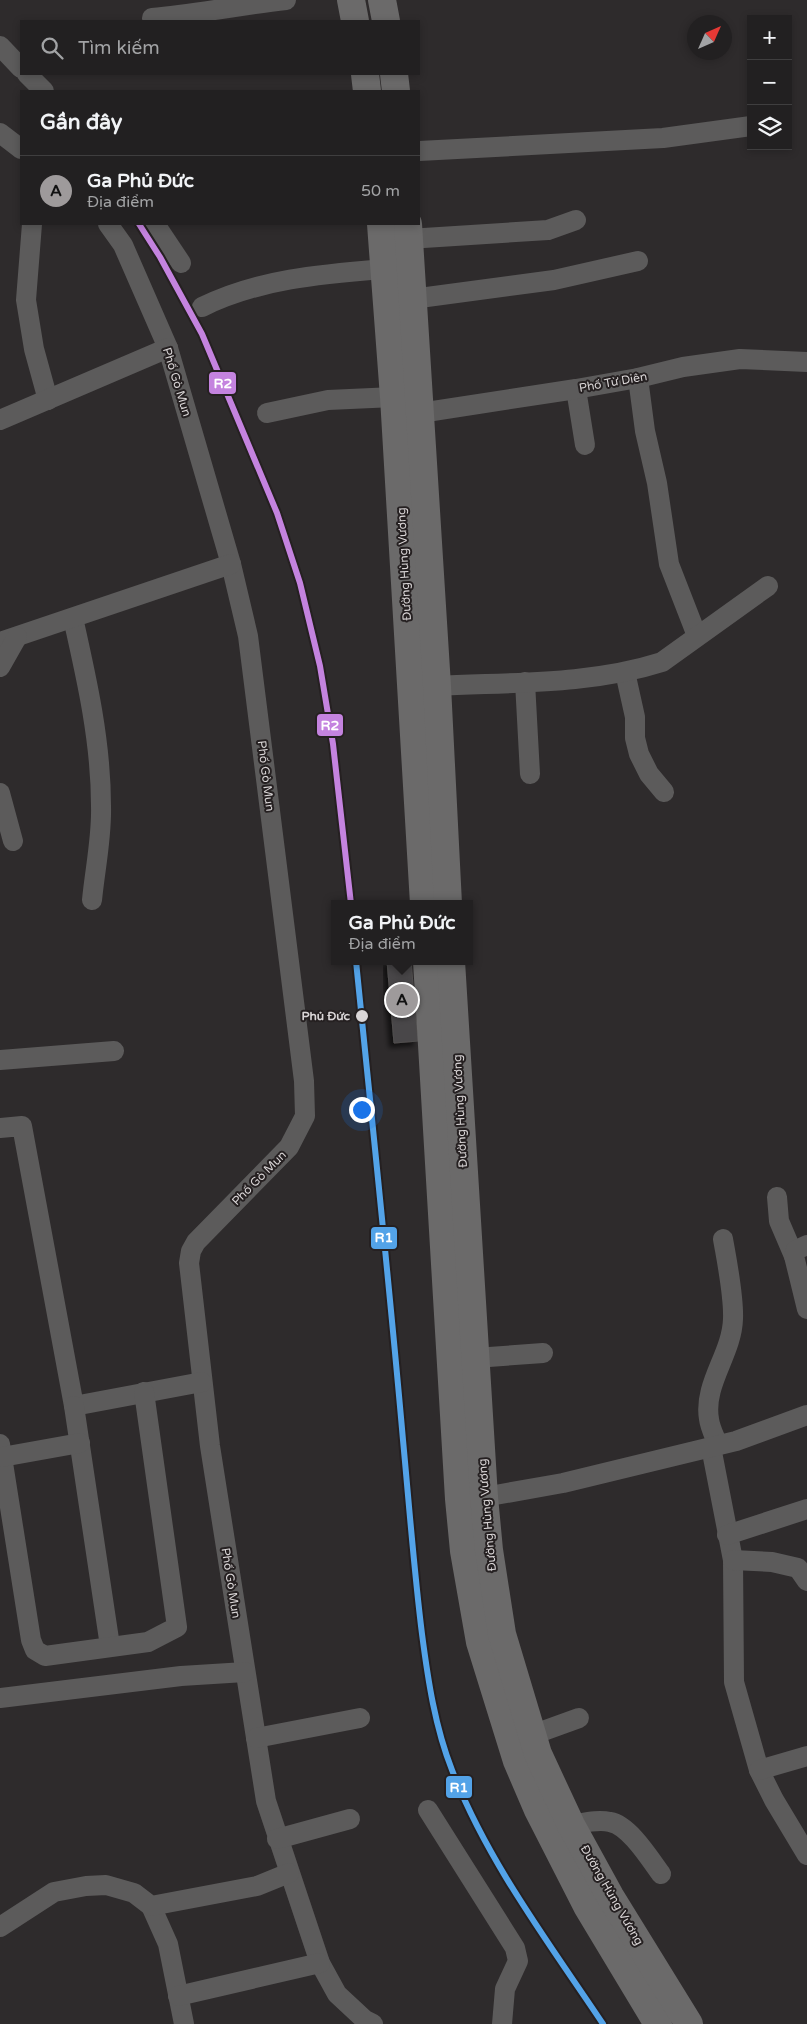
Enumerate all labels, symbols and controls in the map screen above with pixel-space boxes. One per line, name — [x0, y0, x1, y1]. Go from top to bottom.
north arrow — [687, 15, 732, 60]
map controls — [747, 15, 792, 150]
button: + — [747, 15, 792, 60]
search box — [20, 20, 420, 75]
icon: search — [38, 34, 66, 62]
text: Tìm kiếm — [78, 37, 160, 59]
button: − — [747, 60, 792, 105]
button: layers — [747, 105, 792, 150]
text: Gần đây — [40, 110, 122, 135]
text: Ga Phủ Đức — [87, 170, 194, 192]
text: A — [50, 181, 62, 201]
text: 50 m — [361, 181, 400, 201]
text: Địa điểm — [87, 192, 154, 212]
street label: Phố Gò Mun — [160, 346, 194, 418]
street label: Phố Từ Diên — [578, 369, 648, 395]
line badge: R2 — [208, 371, 237, 395]
text: R2 — [214, 375, 233, 392]
street label: Đường Hùng Vương — [394, 507, 414, 621]
line badge: R2 — [316, 713, 344, 737]
text: R2 — [321, 717, 340, 734]
street label: Phố Gò Mun — [255, 740, 277, 812]
popup — [331, 900, 473, 965]
text: Ga Phủ Đức — [349, 912, 455, 934]
text: Địa điểm — [349, 934, 416, 954]
pin: A — [386, 981, 418, 1019]
marker: Phủ Đức — [354, 1008, 370, 1024]
place label: Phủ Đức — [302, 1009, 351, 1023]
street label: Đường Hùng Vương — [450, 1054, 470, 1168]
your location — [349, 1097, 375, 1123]
street label: Phố Gò Mun — [229, 1148, 289, 1208]
line badge: R1 — [370, 1226, 398, 1250]
text: R1 — [375, 1229, 393, 1246]
street label: Đường Hùng Vương — [475, 1458, 499, 1572]
street label: Phố Gò Mun — [219, 1547, 243, 1619]
line badge: R1 — [445, 1775, 473, 1799]
text: R1 — [450, 1779, 468, 1796]
street label: Đường Hùng Vương — [578, 1842, 646, 1948]

